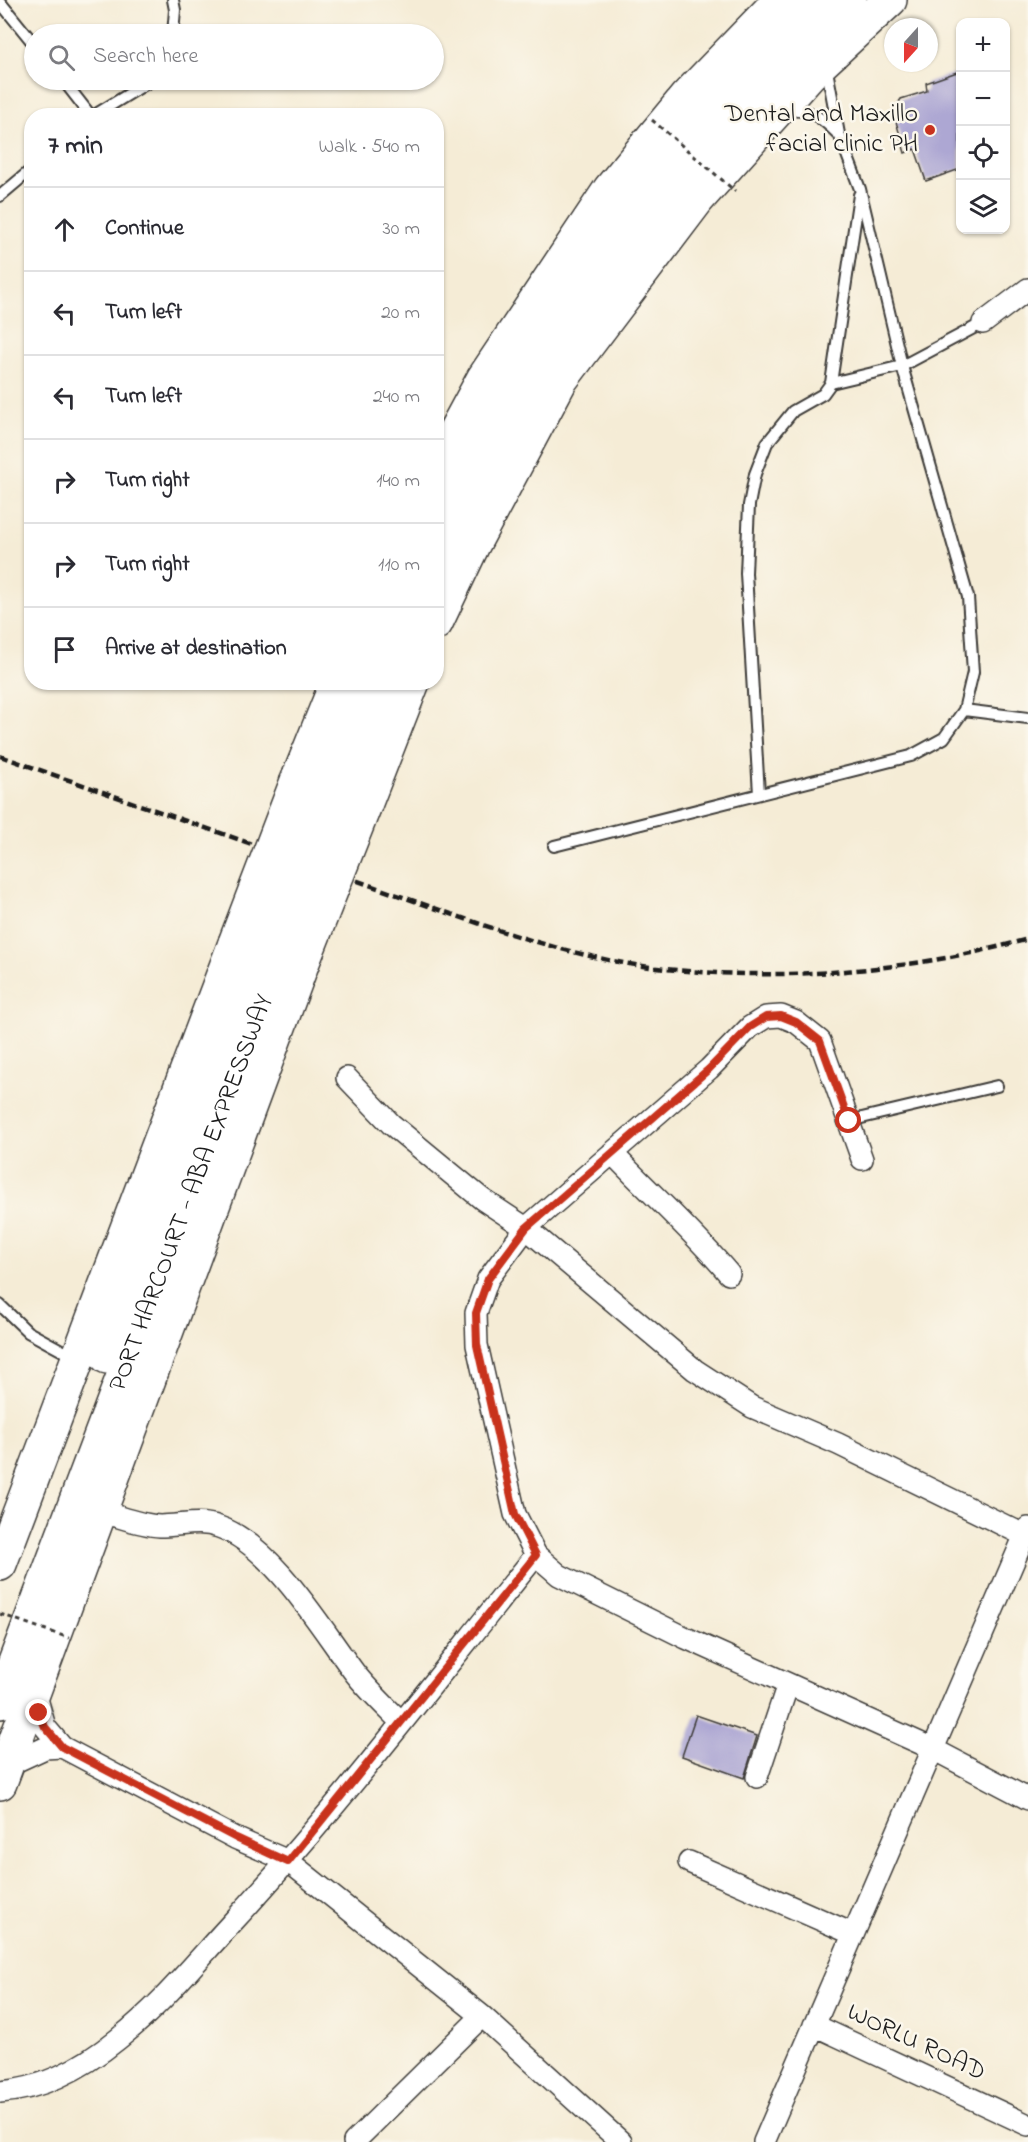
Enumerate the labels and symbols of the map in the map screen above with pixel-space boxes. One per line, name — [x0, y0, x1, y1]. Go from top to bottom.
north arrow — [884, 18, 938, 72]
place label: Dental and Maxillo facial clinic PH — [723, 96, 918, 164]
marker: Dental and Maxillo facial clinic PH — [923, 123, 937, 137]
street label: PORT HARCOURT - ABA EXPRESSWAY — [100, 989, 285, 1397]
route start — [835, 1107, 861, 1133]
route end — [25, 1699, 51, 1725]
street label: WORLU ROAD — [840, 1994, 992, 2092]

